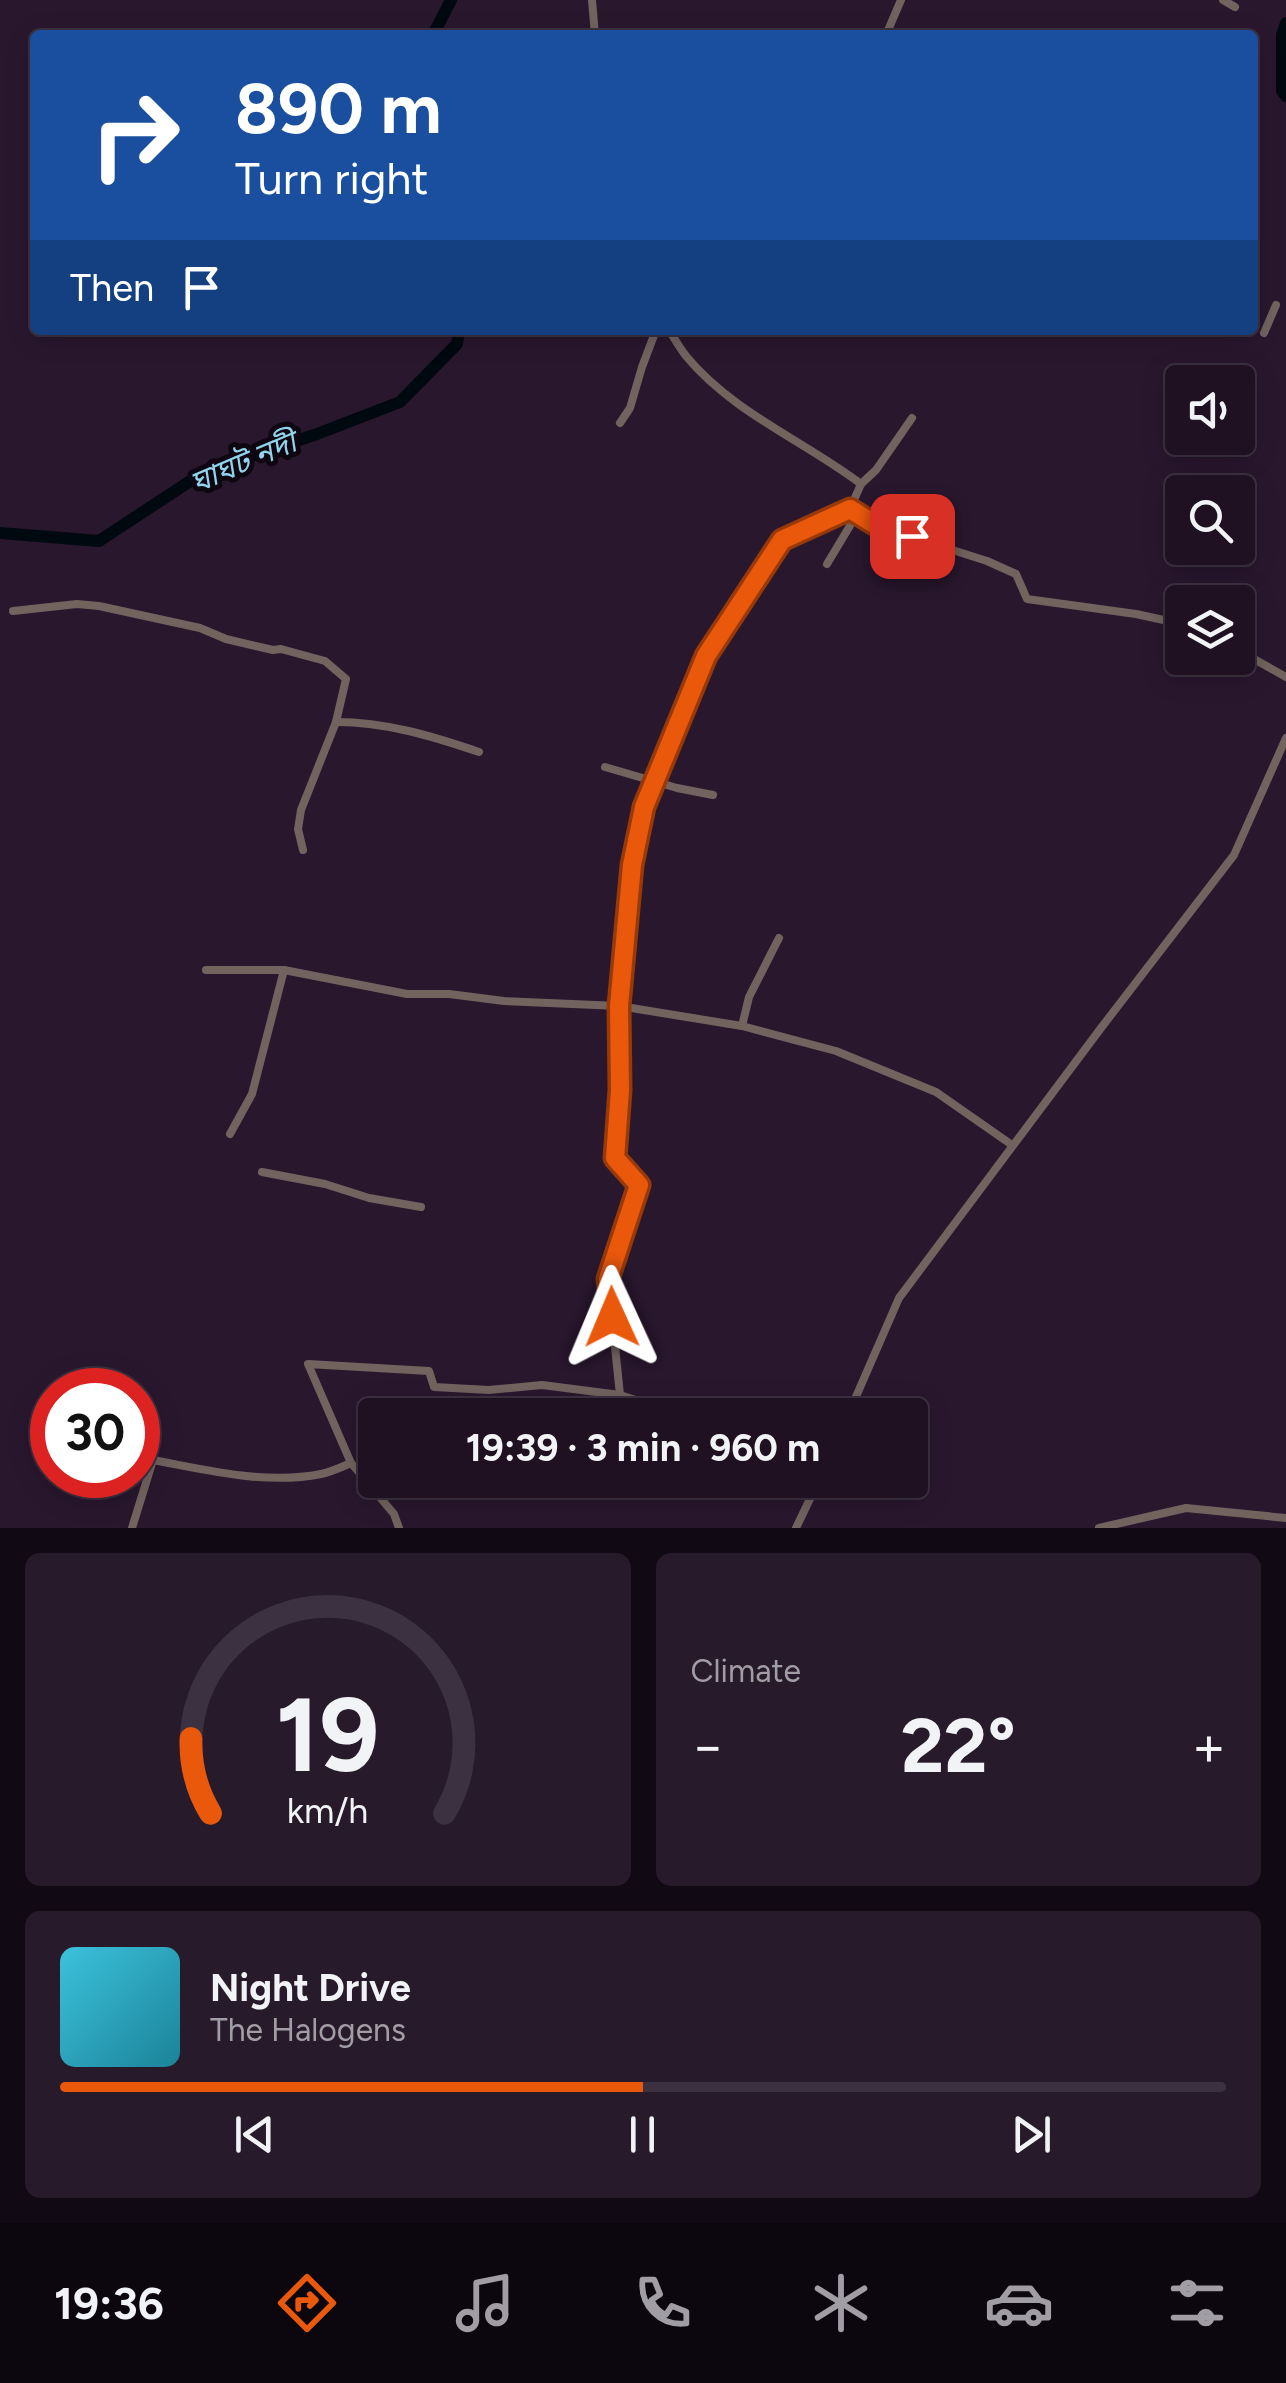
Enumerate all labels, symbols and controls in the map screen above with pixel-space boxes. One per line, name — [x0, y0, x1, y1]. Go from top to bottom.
text: 890 m — [235, 66, 442, 151]
icon: right — [70, 70, 200, 200]
text: Turn right — [235, 151, 428, 205]
icon: arrive — [174, 260, 229, 315]
text: Then — [70, 265, 154, 311]
map controls — [1165, 365, 1255, 675]
button: sound — [1165, 365, 1255, 455]
water label: ঘাঘট নদী — [184, 421, 306, 501]
button: search — [1165, 475, 1255, 565]
pin — [870, 494, 955, 579]
icon: arrive — [885, 509, 940, 564]
button: layers — [1165, 585, 1255, 675]
position arrow — [560, 1265, 664, 1369]
speed limit sign: 30 — [30, 1368, 160, 1498]
text: 19:39 · 3 min · 960 m — [466, 1425, 820, 1471]
text: Climate — [691, 1652, 801, 1690]
text: 19 — [276, 1672, 380, 1797]
text: 22° — [901, 1701, 1016, 1791]
text: − — [691, 1713, 725, 1779]
text: + — [1192, 1713, 1226, 1779]
text: km/h — [287, 1789, 369, 1832]
text: Night Drive — [210, 1965, 411, 2011]
text: The Halogens — [210, 2011, 406, 2049]
icon: previous — [227, 2107, 282, 2162]
icon: pause — [615, 2107, 670, 2162]
icon: next — [1004, 2107, 1059, 2162]
icon: directions — [272, 2268, 342, 2338]
icon: music — [450, 2268, 520, 2338]
icon: phone — [628, 2268, 698, 2338]
icon: climate — [806, 2268, 876, 2338]
icon: car — [984, 2268, 1054, 2338]
icon: filters — [1162, 2268, 1232, 2338]
text: 19:36 — [54, 2276, 164, 2330]

